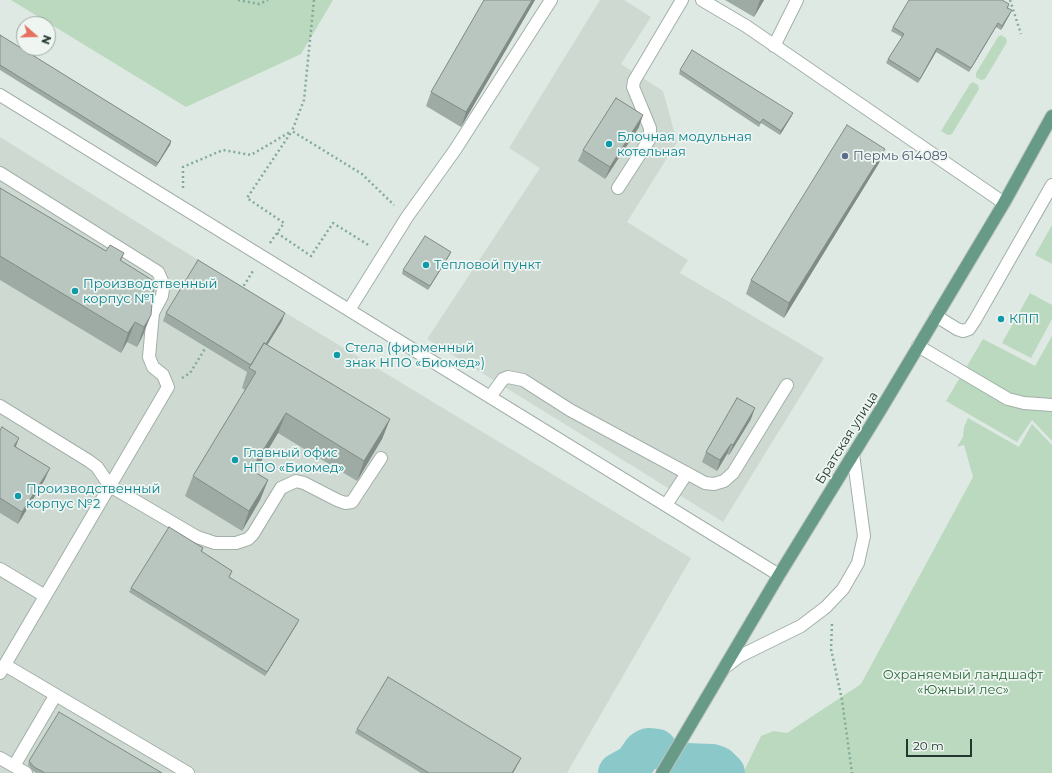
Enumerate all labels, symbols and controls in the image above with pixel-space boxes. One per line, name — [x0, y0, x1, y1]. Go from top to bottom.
north arrow — [16, 16, 56, 56]
text: N — [38, 33, 54, 46]
place label: Блочная модульная котельная — [617, 129, 752, 160]
marker: Блочная модульная котельная — [604, 139, 614, 149]
place label: Пермь 614089 — [853, 148, 948, 164]
marker: Пермь 614089 — [840, 151, 850, 161]
place label: Тепловой пункт — [434, 257, 541, 273]
marker: Тепловой пункт — [421, 260, 431, 270]
place label: Производственный корпус №1 — [83, 276, 217, 307]
marker: Производственный корпус №1 — [70, 286, 80, 296]
place label: КПП — [1009, 311, 1039, 327]
marker: КПП — [996, 314, 1006, 324]
place label: Стела (фирменный знак НПО «Биомед») — [345, 340, 485, 371]
marker: Стела (фирменный знак НПО «Биомед») — [332, 350, 342, 360]
street label: Братская улица — [812, 389, 882, 487]
place label: Главный офис НПО «Биомед» — [243, 445, 345, 476]
marker: Главный офис НПО «Биомед» — [230, 455, 240, 465]
place label: Производственный корпус №2 — [26, 481, 160, 512]
marker: Производственный корпус №2 — [13, 491, 23, 501]
park label: Охраняемый ландшафт «Южный лес» — [883, 667, 1043, 698]
scale bar — [908, 731, 974, 757]
text: 20 m — [913, 738, 944, 753]

